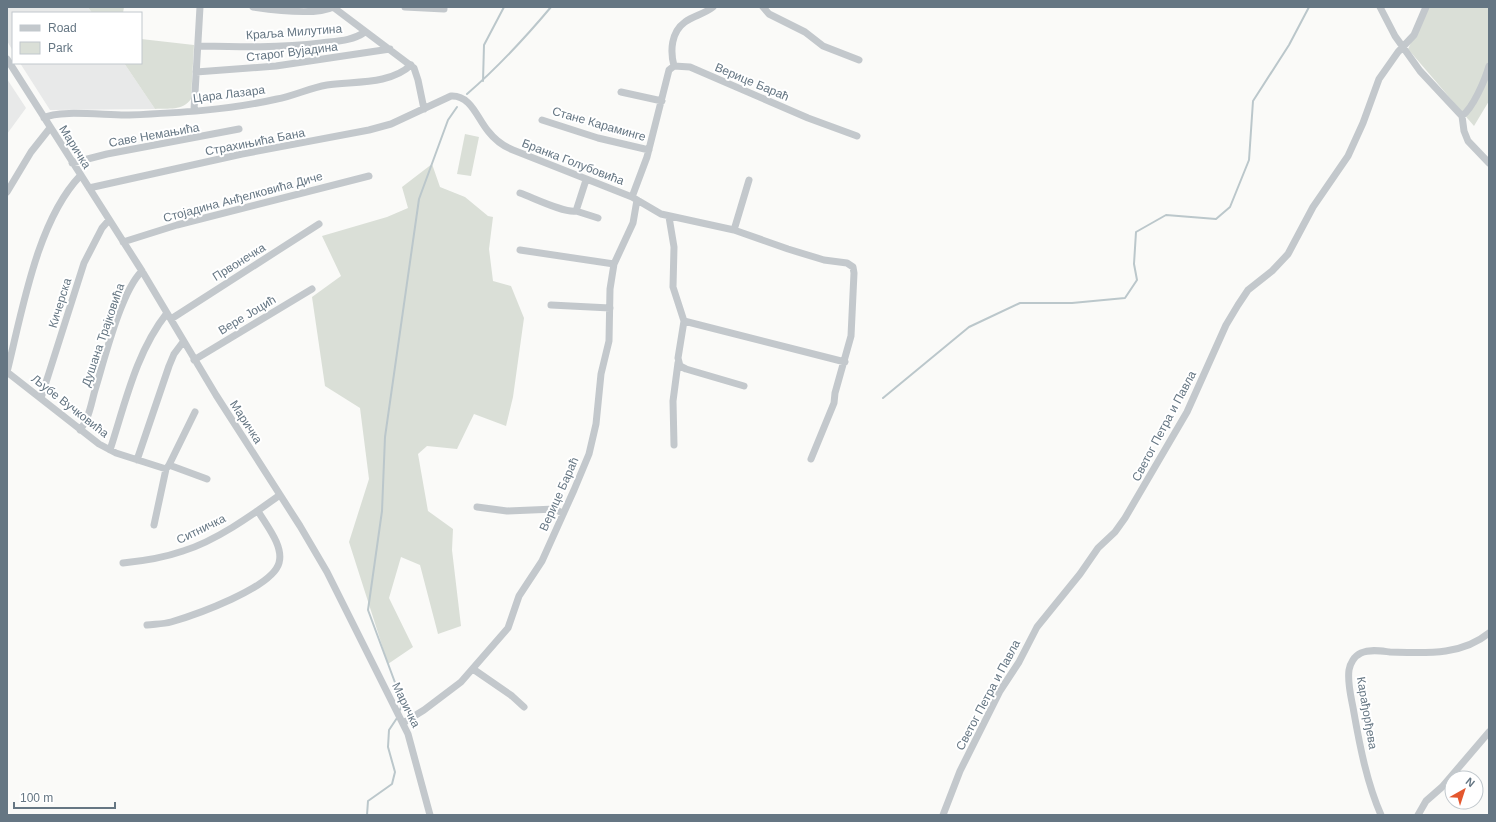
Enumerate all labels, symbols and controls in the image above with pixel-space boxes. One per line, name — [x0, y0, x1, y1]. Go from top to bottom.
legend — [12, 12, 142, 64]
text: Road — [48, 21, 77, 35]
street label: Краља Милутина — [245, 22, 343, 42]
street label: Старог Вујадина — [245, 39, 339, 65]
text: Park — [48, 41, 74, 55]
street label: Верице Бараћ — [713, 60, 791, 104]
street label: Цара Лазара — [192, 83, 266, 105]
street label: Стане Караминге — [551, 104, 648, 144]
street label: Саве Немањића — [108, 120, 201, 150]
street label: Маричка — [56, 123, 94, 172]
street label: Страхињића Бана — [204, 125, 306, 159]
street label: Бранка Голубовића — [520, 136, 626, 188]
street label: Стојадина Анђелковића Диче — [162, 169, 325, 225]
street label: Првонечка — [210, 240, 268, 284]
street label: Кичерска — [46, 276, 74, 330]
street label: Душана Трајковића — [79, 281, 127, 389]
street label: Вере Јоцић — [216, 292, 278, 338]
street label: Светог Петра и Павла — [1129, 368, 1199, 484]
street label: Љубе Вучковића — [29, 371, 112, 441]
street label: Маричка — [227, 398, 265, 446]
street label: Верице Бараћ — [536, 455, 582, 533]
street label: Ситничка — [174, 511, 228, 547]
street label: Светог Петра и Павла — [953, 637, 1023, 753]
street label: Карађорђева — [1354, 676, 1380, 751]
street label: Маричка — [389, 680, 423, 730]
north arrow — [1444, 770, 1484, 810]
text: N — [1463, 775, 1477, 789]
scale bar — [14, 784, 115, 810]
text: 100 m — [20, 791, 53, 805]

